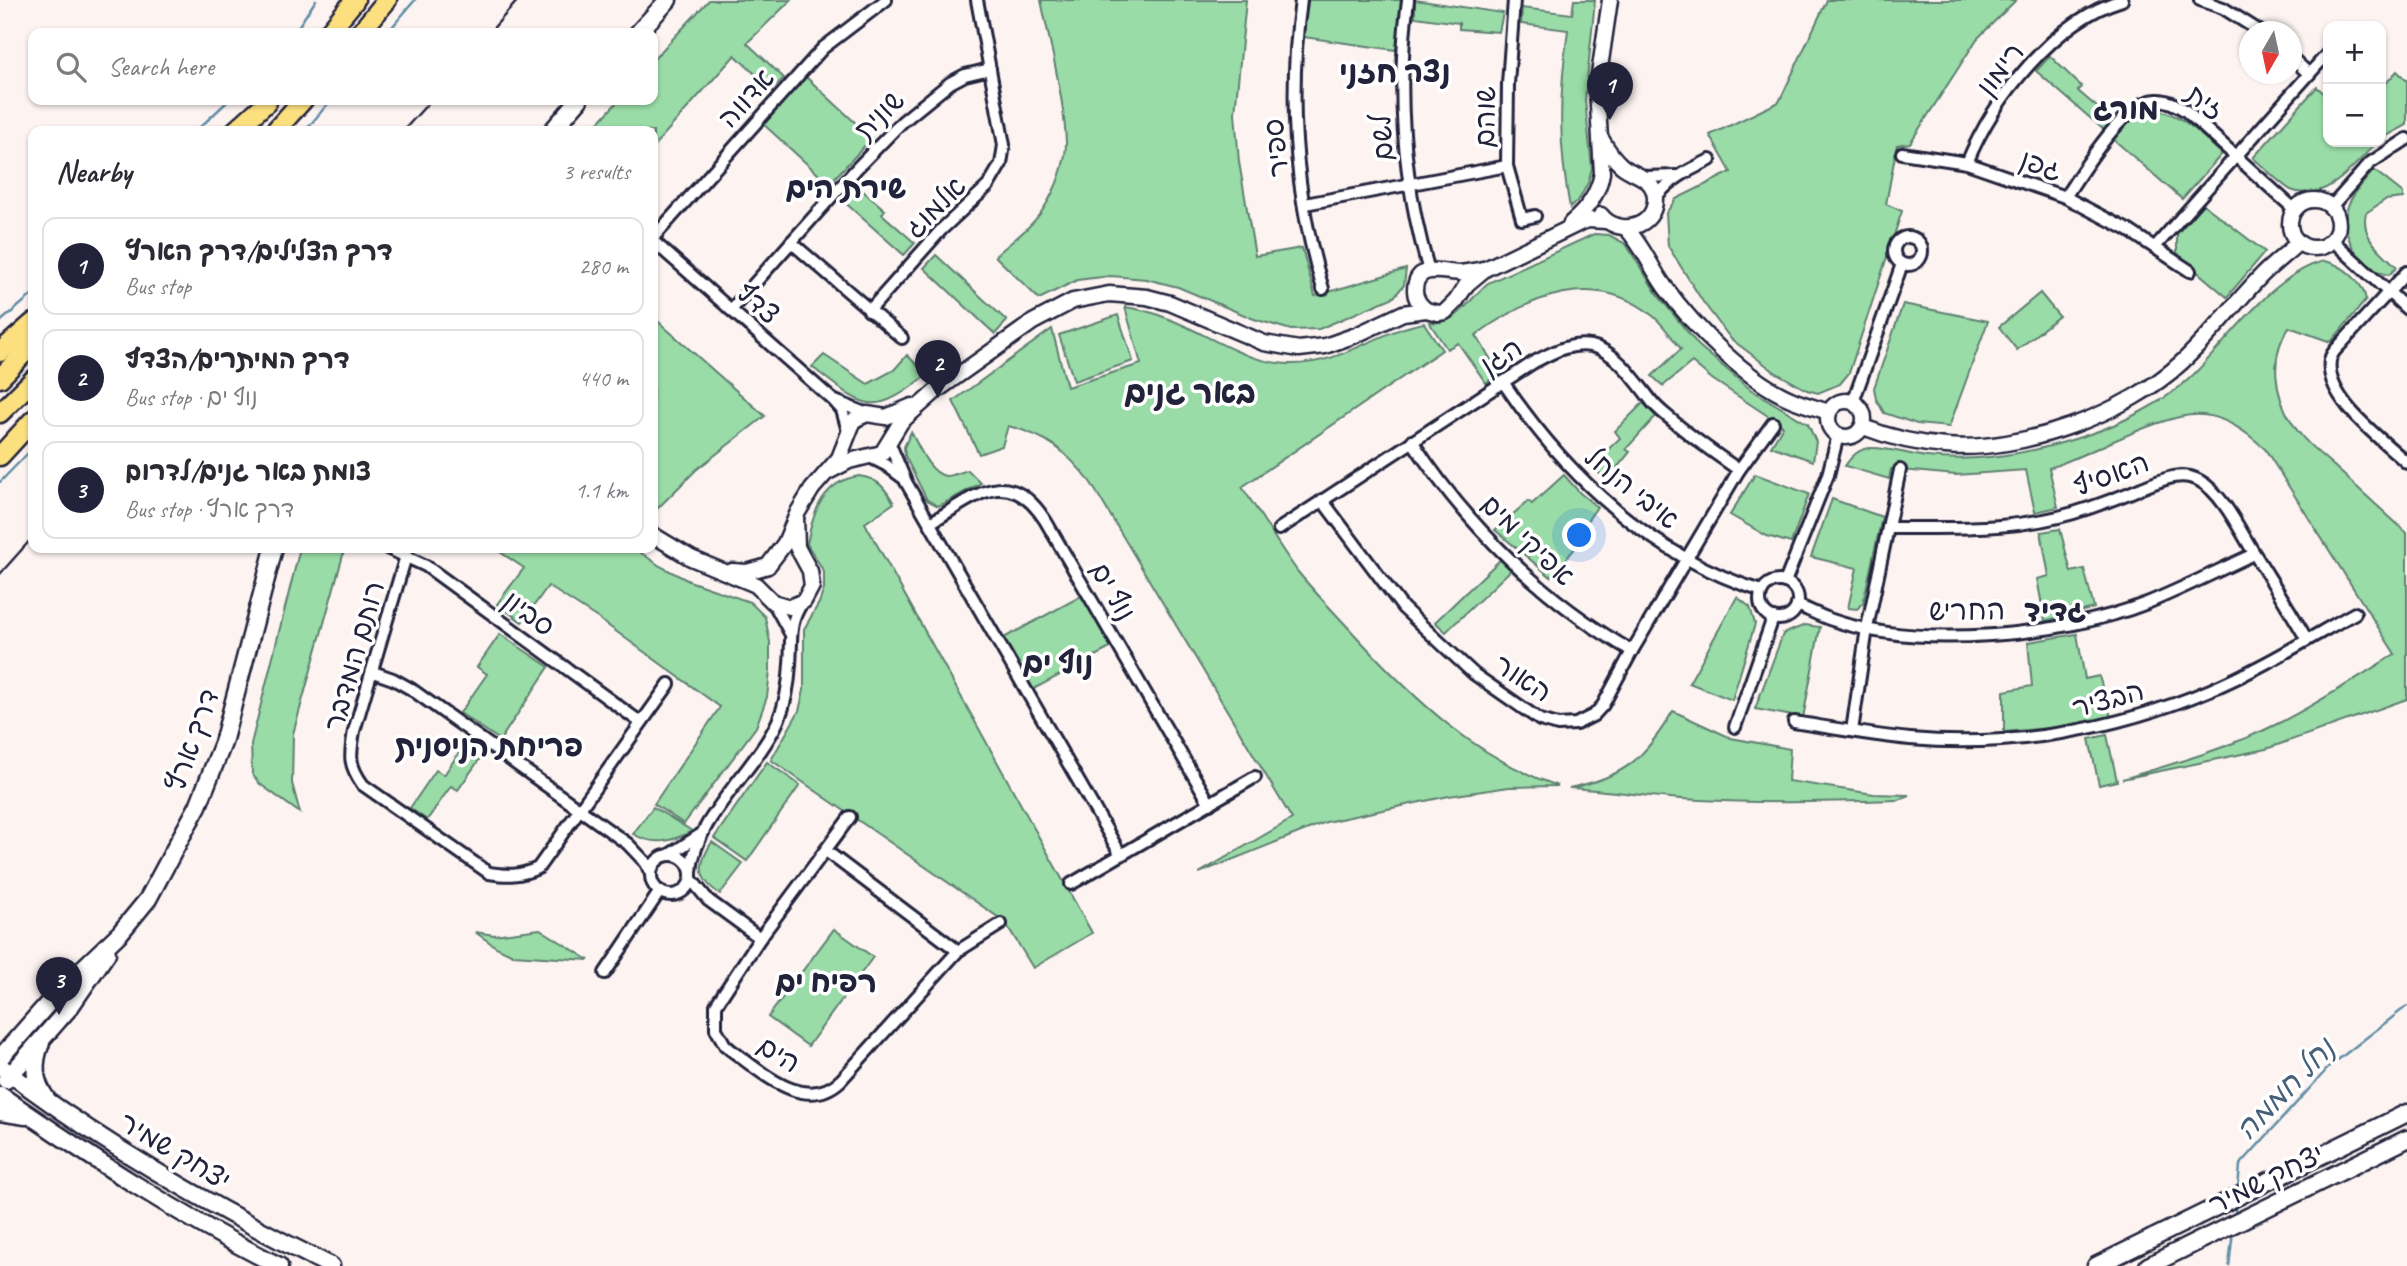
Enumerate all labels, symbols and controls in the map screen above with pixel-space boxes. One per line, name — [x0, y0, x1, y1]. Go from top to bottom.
north arrow — [2239, 21, 2302, 84]
map controls — [2323, 21, 2386, 147]
button: + — [2323, 21, 2386, 84]
search box — [28, 28, 658, 105]
street label: רימון — [1968, 35, 2032, 103]
icon: search — [52, 48, 90, 86]
text: Search here — [108, 50, 214, 83]
district label: נצר חזני — [1339, 53, 1451, 91]
street label: אדווה — [710, 61, 782, 135]
pin: 1 — [1587, 62, 1633, 120]
street label: זית — [2177, 75, 2231, 128]
street label: שונית — [846, 83, 912, 147]
button: − — [2323, 84, 2386, 147]
street label: שוהם — [1467, 86, 1503, 148]
district label: מורג — [2093, 90, 2159, 128]
street label: לשם — [1363, 112, 1401, 162]
street label: ספיר — [1256, 117, 1296, 179]
street label: גפן — [2015, 142, 2067, 188]
text: Nearby — [56, 153, 132, 191]
text: 3 results — [563, 157, 630, 186]
district label: שירת הים — [786, 169, 906, 207]
street label: אלמוג — [897, 169, 973, 245]
text: דרך הצלילים/דרך הארץ — [125, 235, 393, 268]
text: 1 — [76, 252, 86, 281]
text: 280 m — [579, 252, 628, 281]
text: Bus stop — [125, 272, 191, 301]
street label: צדף — [729, 274, 787, 332]
street label: הגן — [1473, 330, 1529, 382]
pin: 2 — [915, 340, 961, 398]
text: דרך המיתרים/הצדף — [125, 343, 350, 376]
text: 2 — [76, 364, 86, 393]
text: 440 m — [579, 364, 628, 393]
district label: באר גנים — [1124, 372, 1256, 413]
text: Bus stop · נוף ים — [125, 383, 258, 412]
street label: איבי הנחל — [1577, 439, 1687, 537]
street label: האסיף — [2068, 444, 2154, 504]
text: צומת באר גנים/לדרום — [125, 455, 371, 488]
text: 3 — [76, 476, 86, 505]
text: 1.1 km — [575, 476, 628, 505]
street label: אפיקי מים — [1474, 487, 1582, 593]
text: Bus stop · דרך ארץ — [125, 495, 294, 524]
your location — [1562, 518, 1596, 552]
street label: נוף ים — [1082, 555, 1144, 627]
street label: רותם המדבר — [316, 577, 392, 735]
street label: סביון — [496, 582, 562, 644]
street label: החריש — [1929, 592, 2005, 628]
district label: גדיד — [2024, 592, 2086, 630]
district label: נוף ים — [1023, 644, 1093, 682]
street label: האור — [1487, 646, 1559, 710]
street label: הבציר — [2068, 673, 2148, 725]
street label: דרך ארץ — [157, 684, 227, 796]
district label: פריחת הניסנית — [395, 727, 583, 765]
pin: 3 — [36, 957, 82, 1015]
district label: רפיח ים — [775, 963, 877, 1001]
street label: הים — [751, 1028, 807, 1080]
water label: נחל חממה — [2227, 1028, 2344, 1148]
street label: יצחק שמיר — [113, 1104, 237, 1198]
street label: יצחק שמיר — [2203, 1136, 2329, 1222]

